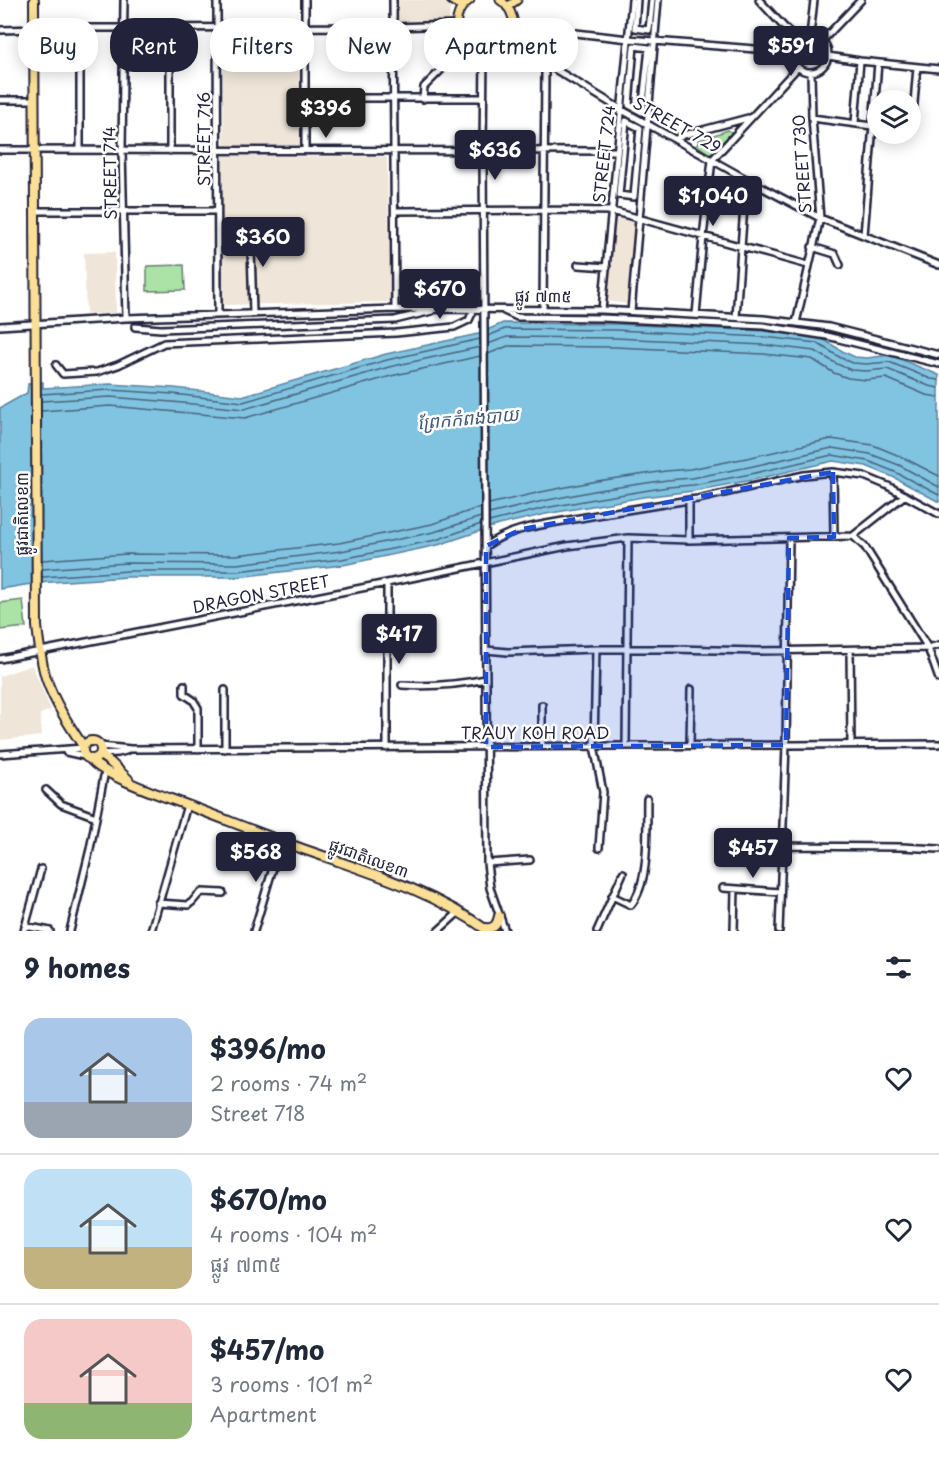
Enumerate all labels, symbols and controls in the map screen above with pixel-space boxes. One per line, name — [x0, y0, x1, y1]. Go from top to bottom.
chip: Buy — [18, 18, 98, 72]
chip: Rent — [110, 18, 198, 72]
chip: Filters — [210, 18, 314, 72]
chip: New — [326, 18, 412, 72]
chip: Apartment — [424, 18, 578, 72]
pin: $591 — [755, 26, 827, 77]
text: $591 — [768, 30, 814, 60]
pin: $396 — [290, 88, 362, 139]
street label: STREET 729 — [629, 90, 726, 158]
map controls — [867, 90, 921, 144]
button: layers — [867, 90, 921, 144]
street label: STREET 716 — [191, 92, 215, 186]
text: $396 — [300, 92, 352, 122]
street label: STREET 724 — [586, 104, 620, 204]
street label: STREET 730 — [786, 114, 816, 214]
street label: STREET 714 — [96, 126, 122, 220]
pin: $636 — [459, 130, 531, 181]
text: $636 — [469, 134, 521, 164]
pin: $1,040 — [664, 176, 762, 227]
text: $1,040 — [678, 180, 748, 210]
pin: $360 — [227, 217, 299, 268]
text: $360 — [236, 221, 290, 251]
pin: $670 — [404, 269, 476, 320]
text: $670 — [414, 273, 466, 303]
street label: ផ្លូវ ៧៣៥ — [514, 283, 572, 311]
water label: ព្រែកកំពង់បាយ — [416, 399, 521, 435]
street label: ផ្លូវជាតិលេខ៣ — [9, 472, 37, 556]
street label: DRAGON STREET — [190, 568, 331, 618]
pin: $417 — [363, 614, 435, 665]
text: $417 — [376, 618, 422, 648]
street label: TRAUY KOH ROAD — [461, 720, 609, 744]
pin: $457 — [717, 828, 789, 879]
street label: ផ្លូវជាតិលេខ៣ — [325, 831, 413, 886]
pin: $568 — [220, 832, 292, 883]
text: $457 — [728, 832, 778, 862]
text: $568 — [230, 836, 282, 866]
text: 9 homes — [24, 948, 130, 987]
icon: filters — [882, 951, 915, 984]
text: $396/mo — [210, 1029, 326, 1068]
icon: home — [72, 1042, 144, 1114]
icon: heart — [882, 1062, 915, 1095]
text: 2 rooms · 74 m² — [210, 1068, 367, 1098]
text: Street 718 — [210, 1098, 305, 1128]
text: $670/mo — [210, 1180, 327, 1219]
icon: home — [72, 1193, 144, 1265]
icon: heart — [882, 1213, 915, 1246]
text: 4 rooms · 104 m² — [210, 1219, 377, 1249]
text: ផ្លូវ ៧៣៥ — [210, 1249, 281, 1279]
text: $457/mo — [210, 1330, 324, 1369]
icon: home — [72, 1343, 144, 1415]
icon: heart — [882, 1363, 915, 1396]
text: 3 rooms · 101 m² — [210, 1369, 373, 1399]
text: Apartment — [210, 1399, 317, 1429]

